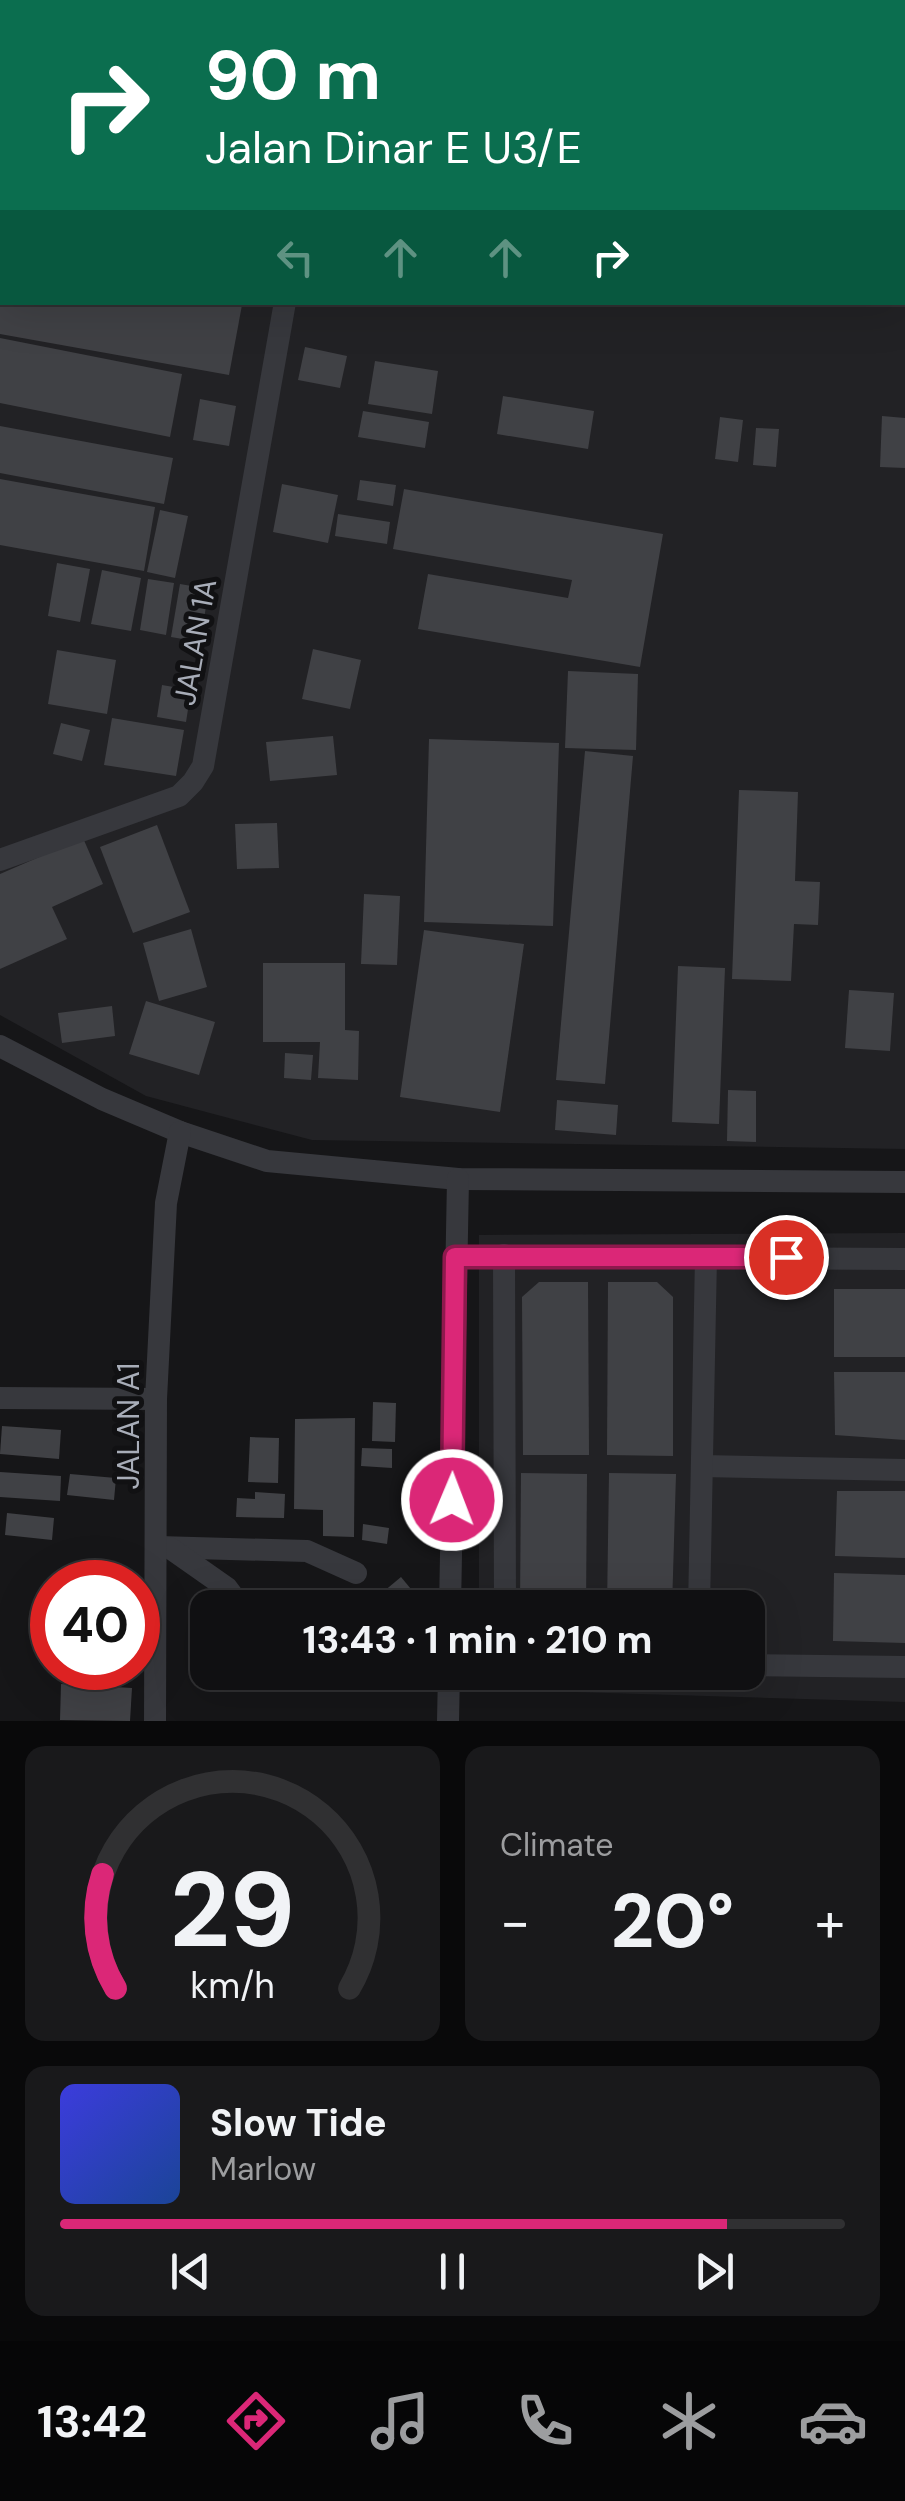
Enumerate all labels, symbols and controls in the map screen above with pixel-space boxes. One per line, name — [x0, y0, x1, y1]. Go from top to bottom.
text: 90 m — [205, 30, 381, 121]
icon: right — [40, 40, 170, 170]
text: Jalan Dinar E U3/E — [205, 118, 582, 177]
icon: left — [268, 230, 323, 285]
icon: ahead — [373, 230, 428, 285]
icon: ahead — [478, 230, 533, 285]
icon: right — [583, 230, 638, 285]
street label: JALAN 1A — [165, 576, 225, 708]
pin — [744, 1215, 829, 1300]
icon: arrive — [759, 1230, 814, 1285]
street label: JALAN A1 — [109, 1363, 148, 1489]
position arrow — [400, 1448, 504, 1552]
speed limit sign: 40 — [30, 1560, 160, 1690]
text: 13:43 · 1 min · 210 m — [302, 1615, 653, 1665]
text: Climate — [500, 1824, 614, 1866]
text: 29 — [170, 1843, 295, 1978]
text: 20° — [611, 1873, 734, 1970]
text: − — [500, 1886, 530, 1958]
text: + — [815, 1886, 845, 1958]
text: km/h — [190, 1963, 275, 2009]
text: Slow Tide — [210, 2098, 387, 2148]
text: Marlow — [210, 2148, 316, 2190]
icon: previous — [163, 2244, 218, 2299]
icon: pause — [425, 2244, 480, 2299]
icon: next — [687, 2244, 742, 2299]
icon: directions — [221, 2386, 291, 2456]
icon: music — [365, 2386, 435, 2456]
icon: phone — [510, 2386, 580, 2456]
icon: climate — [654, 2386, 724, 2456]
icon: car — [798, 2386, 868, 2456]
text: 13:42 — [37, 2392, 147, 2451]

